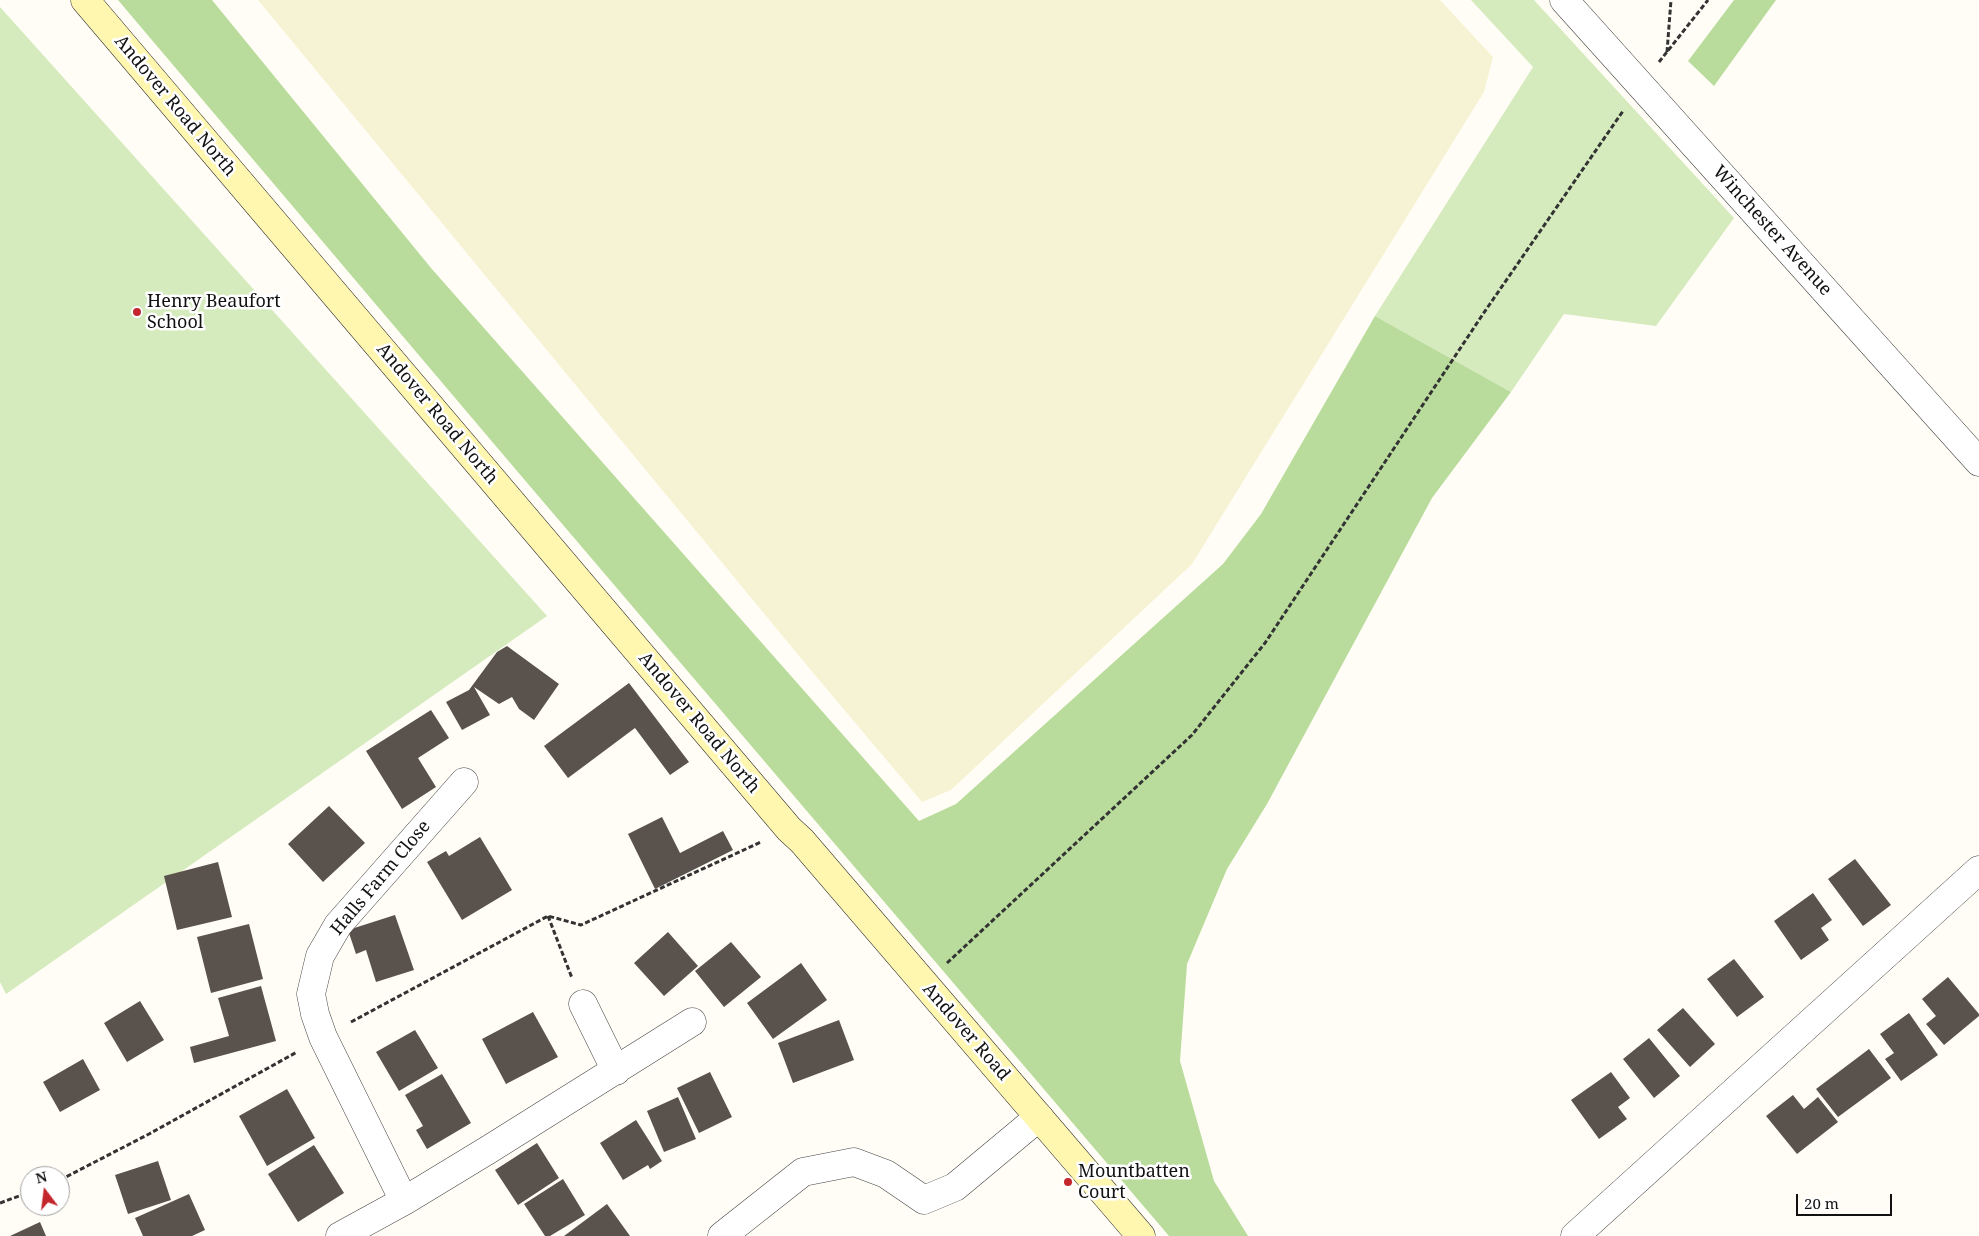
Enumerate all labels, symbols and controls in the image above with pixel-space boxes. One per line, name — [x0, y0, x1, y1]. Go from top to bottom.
street label: Andover Road North — [110, 31, 240, 181]
street label: Winchester Avenue — [1708, 161, 1836, 301]
place label: Henry Beaufort School — [147, 291, 281, 334]
marker: Henry Beaufort School — [131, 306, 143, 318]
street label: Andover Road North — [372, 339, 502, 489]
street label: Andover Road North — [634, 648, 764, 798]
street label: Halls Farm Close — [327, 816, 435, 940]
street label: Andover Road — [918, 979, 1014, 1085]
place label: Mountbatten Court — [1078, 1161, 1190, 1204]
north arrow — [20, 1166, 70, 1216]
text: N — [33, 1166, 49, 1188]
marker: Mountbatten Court — [1062, 1176, 1074, 1188]
scale bar — [1799, 1184, 1895, 1216]
text: 20 m — [1804, 1193, 1839, 1213]

